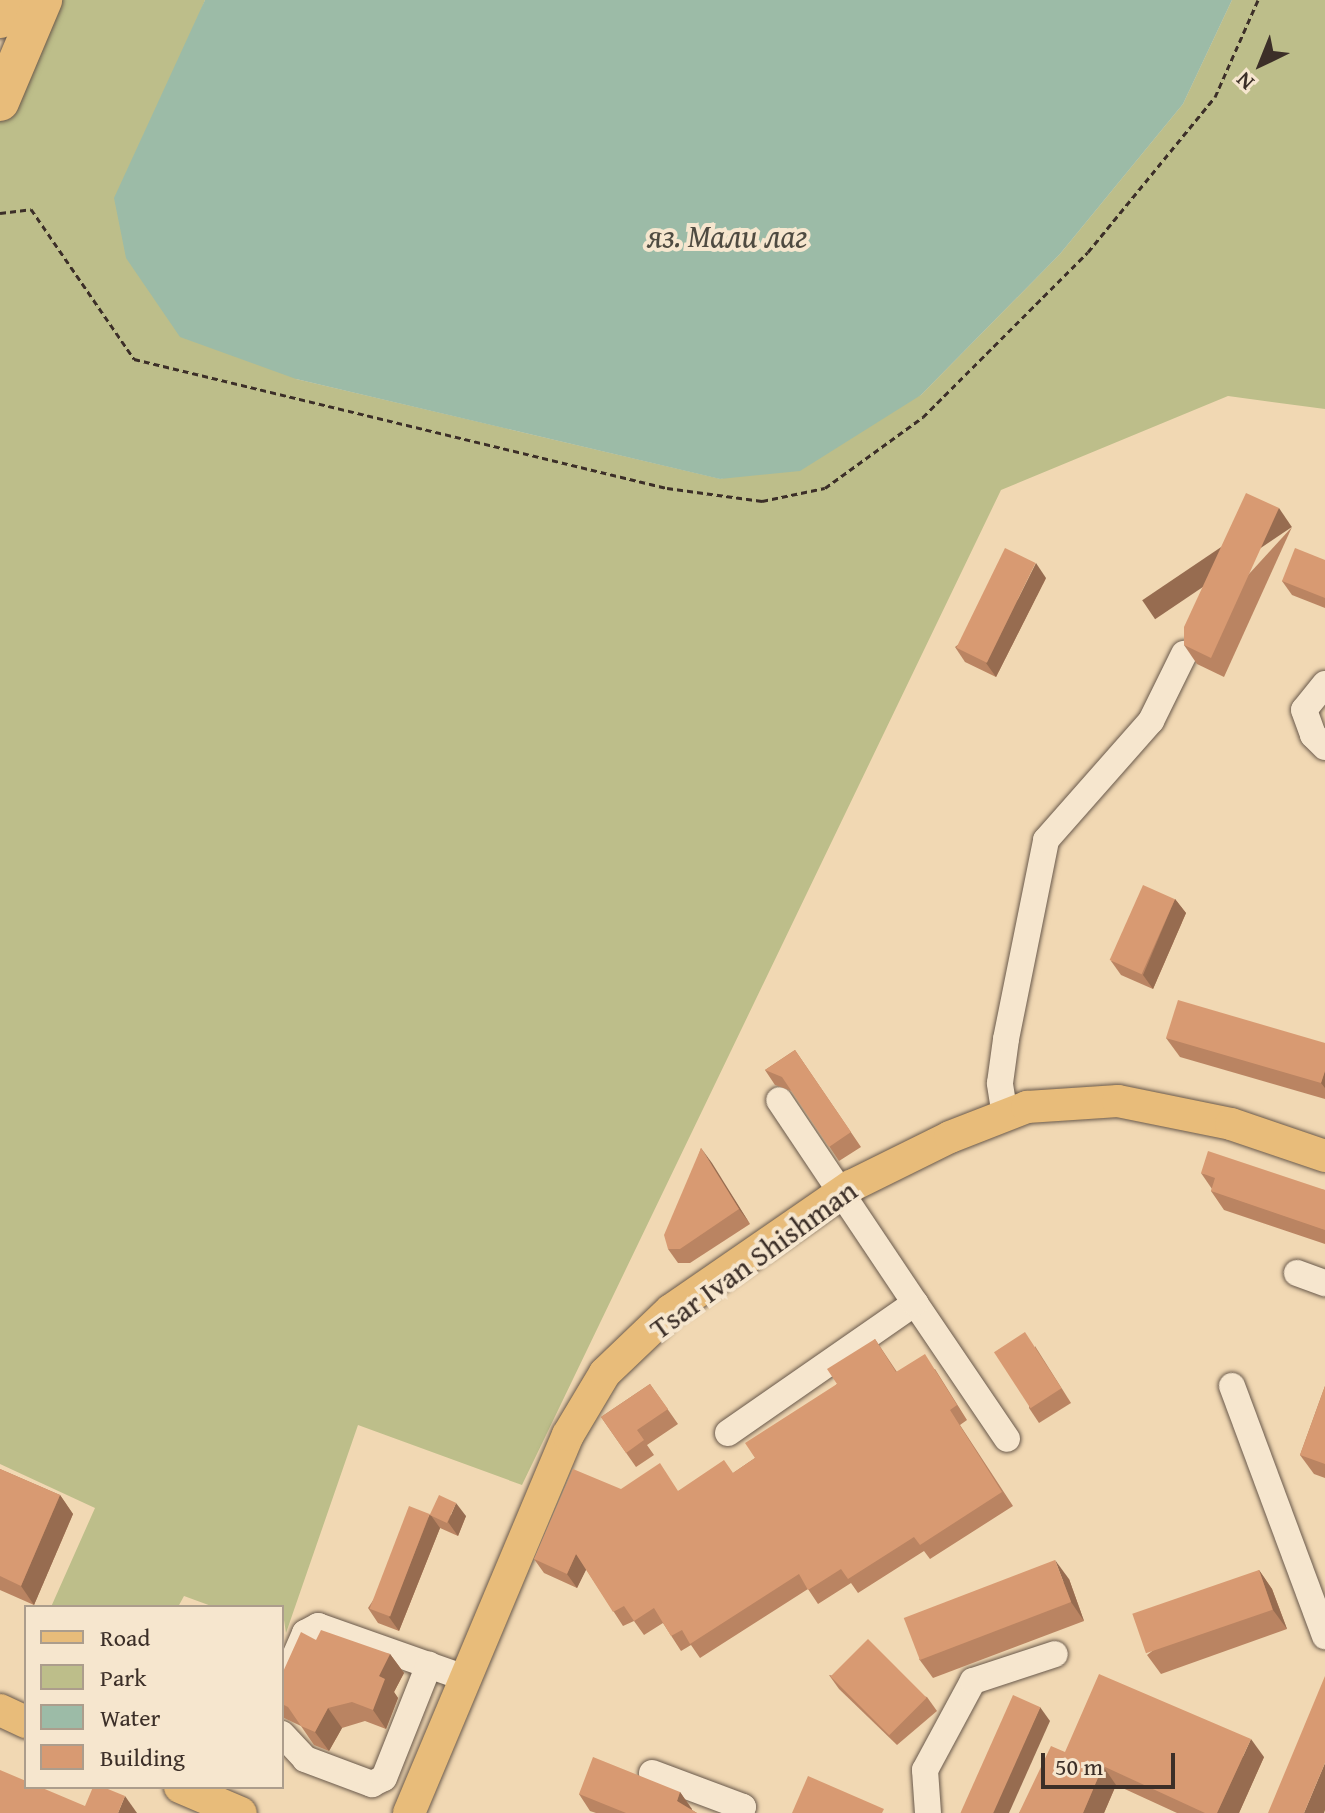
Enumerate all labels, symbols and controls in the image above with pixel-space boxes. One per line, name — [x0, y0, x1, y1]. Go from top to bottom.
north arrow — [1221, 24, 1301, 104]
text: N — [1228, 65, 1261, 98]
water label: яз. Мали лаг — [647, 217, 807, 255]
street label: Tsar Ivan Shishman — [642, 1172, 864, 1346]
legend — [24, 1605, 284, 1789]
text: Road — [100, 1620, 150, 1655]
text: Park — [100, 1660, 146, 1695]
text: Water — [100, 1700, 160, 1735]
scale bar — [1045, 1737, 1179, 1787]
text: Building — [100, 1740, 185, 1775]
text: 50 m — [1055, 1749, 1103, 1784]

